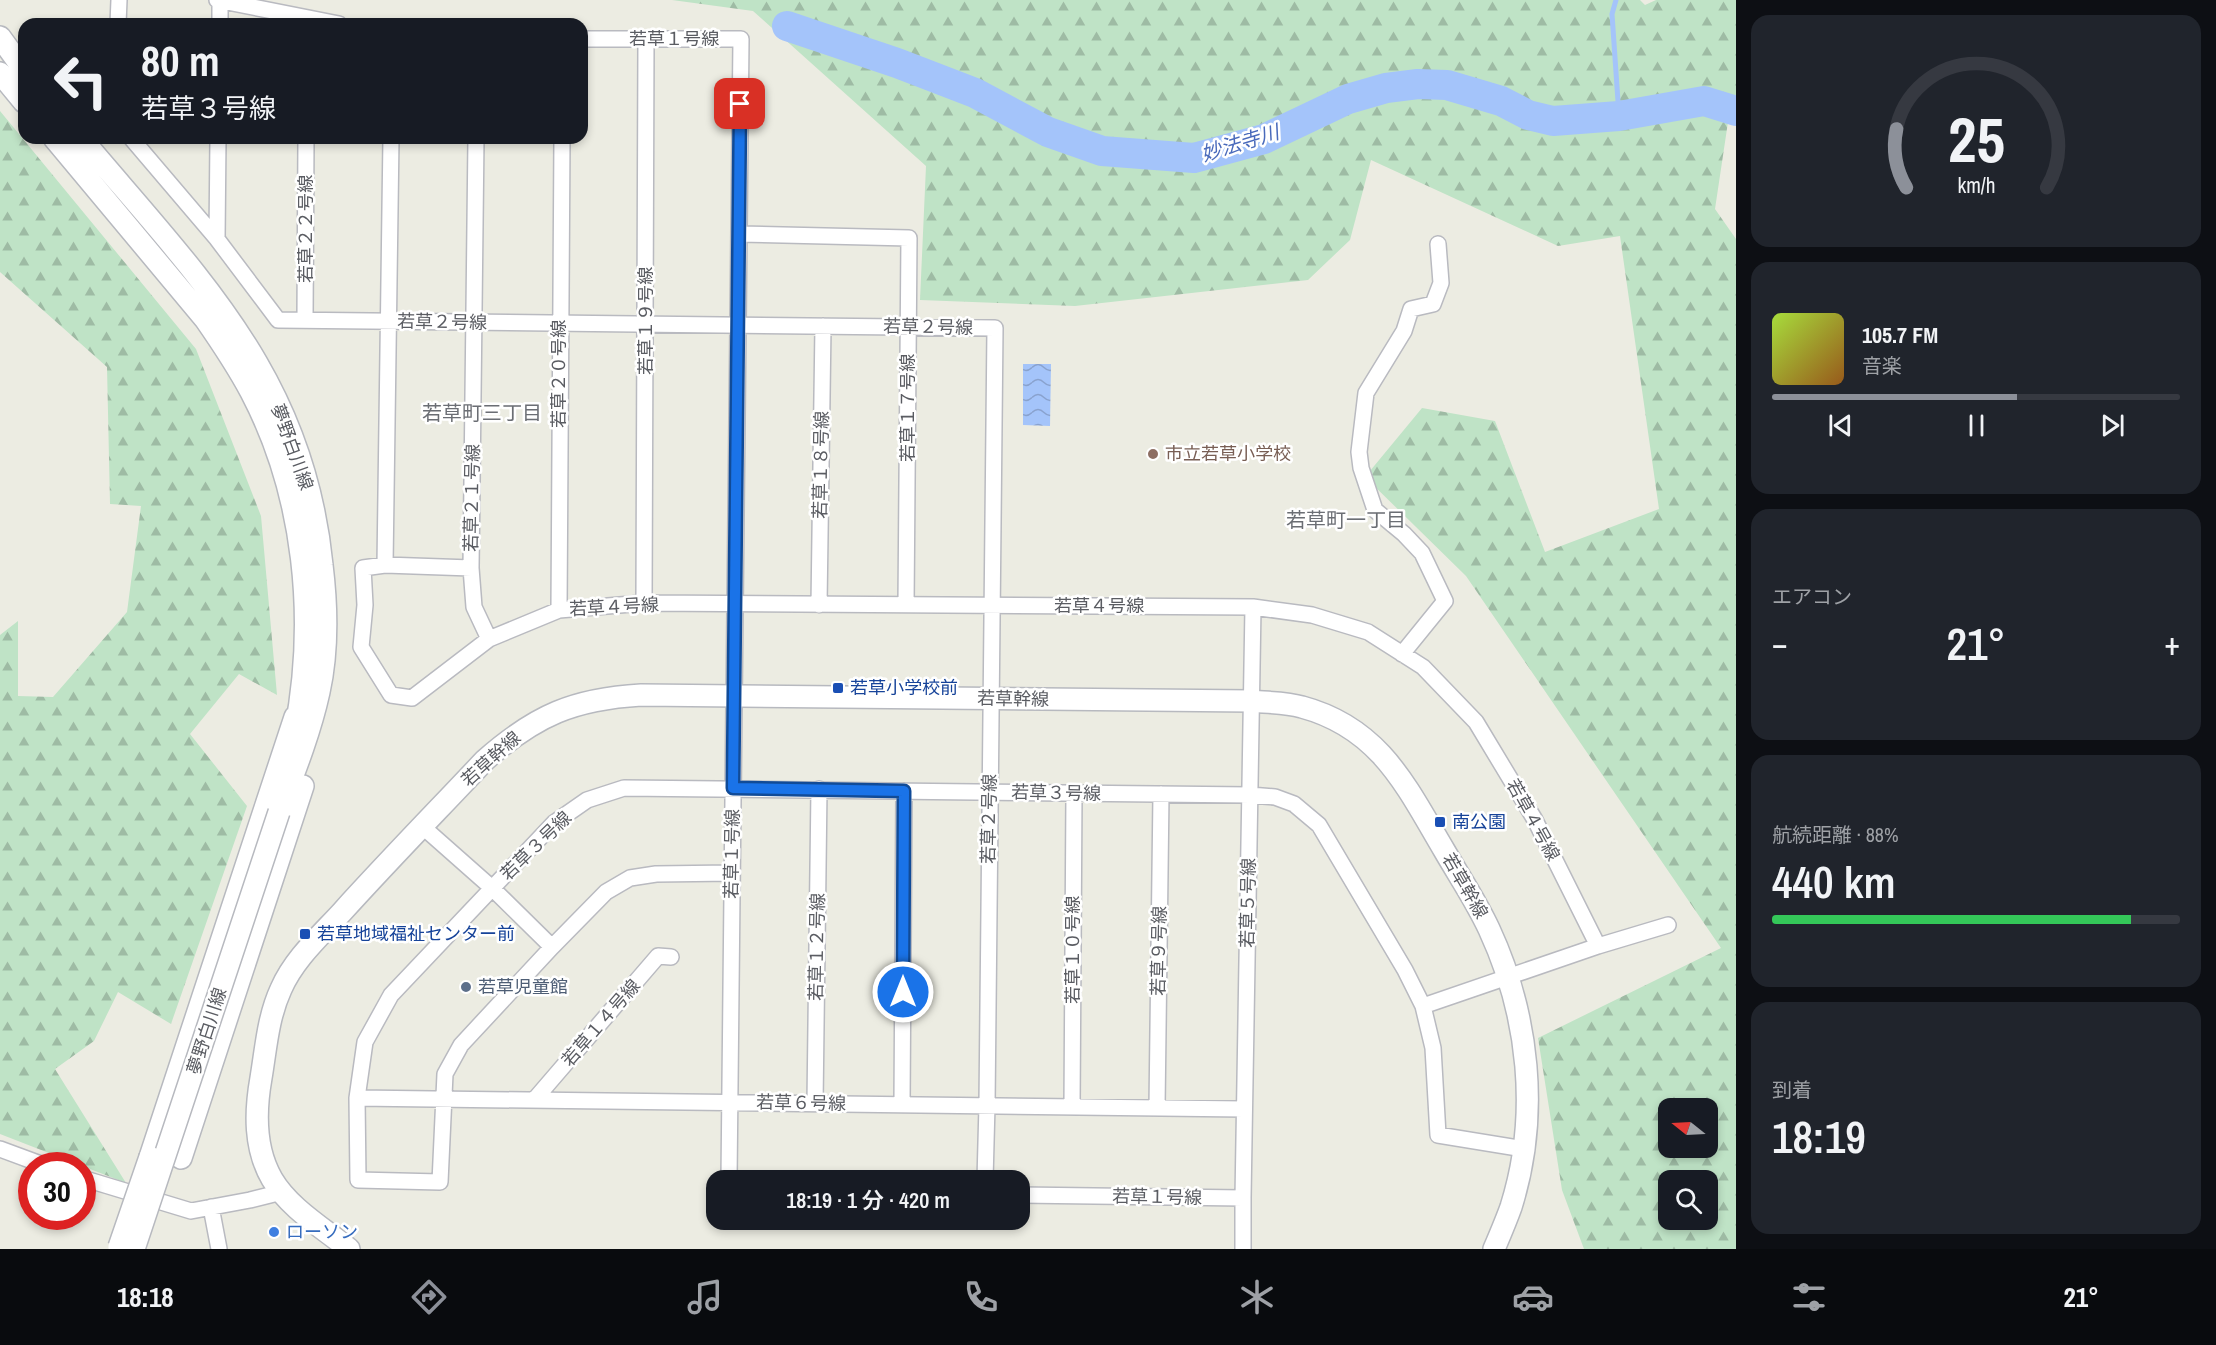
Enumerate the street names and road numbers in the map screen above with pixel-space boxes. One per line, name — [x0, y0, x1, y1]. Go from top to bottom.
street label: 若草１号線 — [629, 26, 719, 51]
street label: 若草２２号線 — [293, 175, 318, 283]
street label: 若草１９号線 — [633, 267, 658, 375]
street label: 若草２号線 — [397, 308, 487, 335]
street label: 若草２号線 — [883, 313, 973, 340]
street label: 若草２０号線 — [546, 320, 571, 428]
street label: 若草１７号線 — [895, 354, 920, 462]
street label: 夢野白川線 — [265, 400, 320, 493]
street label: 若草１８号線 — [807, 411, 834, 519]
street label: 若草２１号線 — [458, 444, 485, 552]
street label: 若草４号線 — [568, 592, 660, 621]
street label: 若草４号線 — [1054, 593, 1144, 618]
street label: 若草幹線 — [977, 685, 1049, 712]
street label: 若草幹線 — [456, 725, 526, 792]
street label: 若草２号線 — [975, 774, 1002, 864]
street label: 若草４号線 — [1501, 774, 1566, 865]
street label: 若草３号線 — [1011, 779, 1101, 806]
street label: 若草３号線 — [495, 805, 577, 886]
street label: 若草１号線 — [718, 809, 745, 899]
street label: 若草幹線 — [1437, 848, 1494, 923]
street label: 若草５号線 — [1234, 858, 1261, 948]
street label: 若草１２号線 — [803, 893, 830, 1001]
street label: 若草１０号線 — [1060, 896, 1085, 1004]
street label: 若草９号線 — [1145, 906, 1172, 996]
street label: 若草１４号線 — [556, 974, 645, 1072]
street label: 夢野白川線 — [181, 984, 232, 1078]
street label: 若草６号線 — [756, 1089, 846, 1116]
street label: 若草１号線 — [1112, 1183, 1202, 1210]

